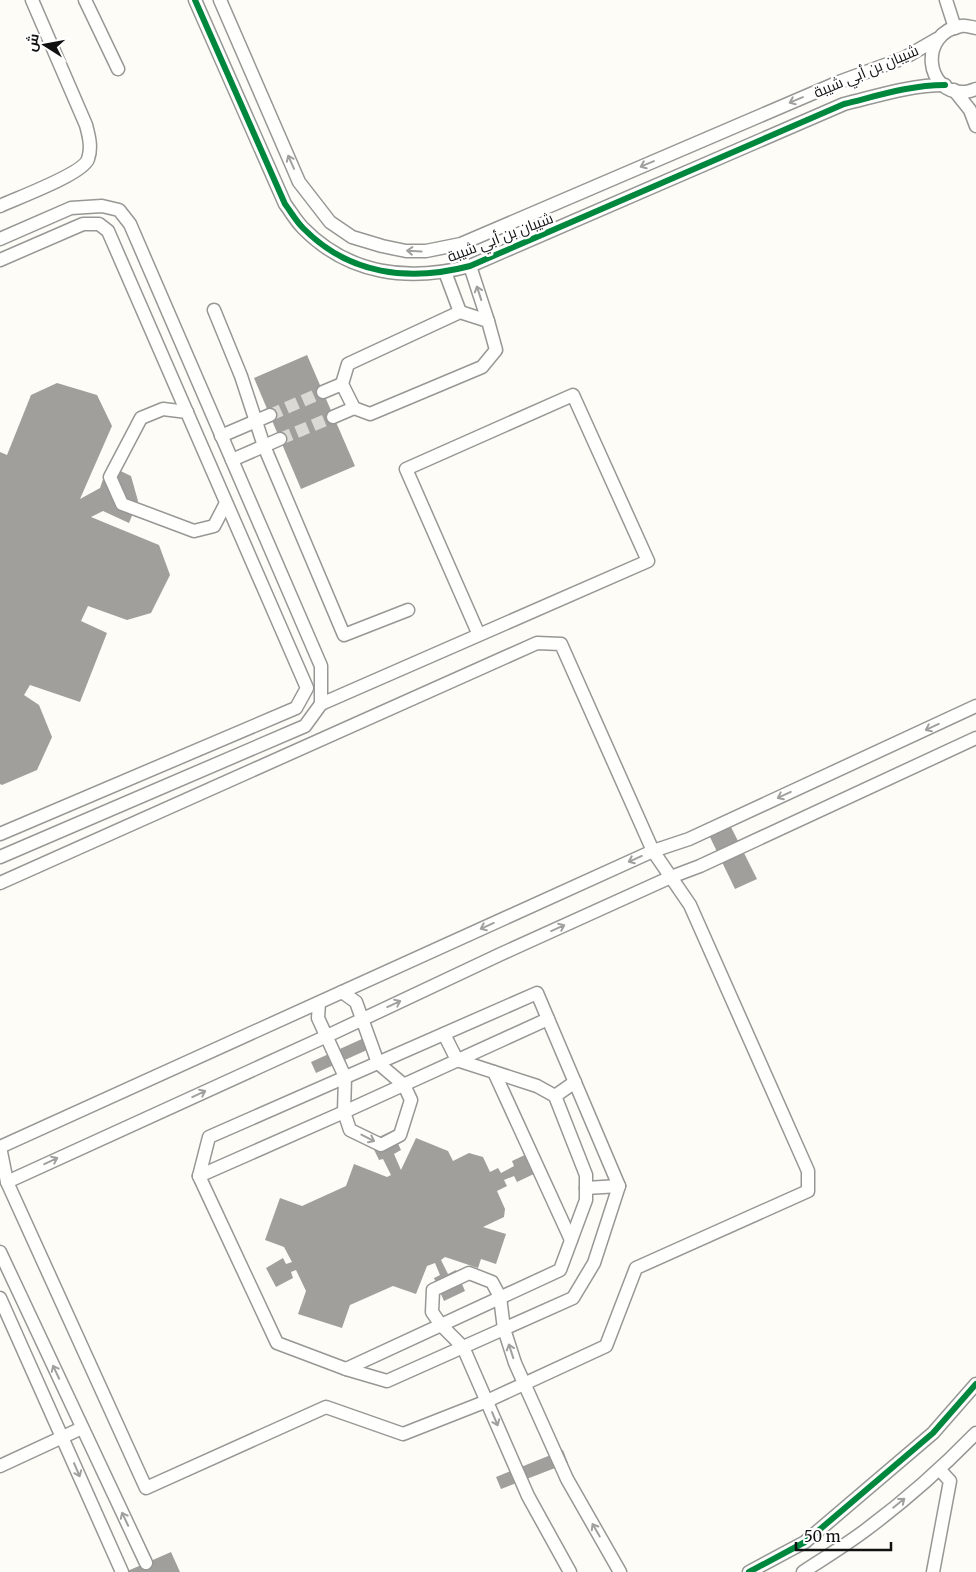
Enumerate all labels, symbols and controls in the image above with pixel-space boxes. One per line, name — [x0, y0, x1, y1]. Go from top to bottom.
north arrow — [20, 20, 70, 70]
text: ش — [22, 32, 43, 53]
street label: شيبان بن أبي شيبة — [811, 40, 922, 104]
one-way arrow — [789, 96, 804, 106]
one-way arrow — [285, 155, 295, 170]
one-way arrow — [640, 160, 655, 169]
street label: شيبان بن أبي شيبة — [444, 208, 557, 269]
one-way arrow — [406, 246, 422, 255]
one-way arrow — [473, 286, 483, 302]
one-way arrow — [925, 722, 940, 732]
one-way arrow — [777, 790, 792, 800]
one-way arrow — [628, 855, 643, 865]
one-way arrow — [480, 922, 495, 932]
one-way arrow — [550, 923, 565, 933]
one-way arrow — [386, 998, 401, 1008]
one-way arrow — [191, 1088, 206, 1098]
one-way arrow — [360, 1133, 375, 1143]
one-way arrow — [43, 1156, 58, 1166]
one-way arrow — [506, 1344, 516, 1360]
one-way arrow — [51, 1365, 60, 1380]
one-way arrow — [491, 1412, 500, 1427]
one-way arrow — [73, 1462, 83, 1477]
one-way arrow — [892, 1498, 905, 1509]
one-way arrow — [120, 1512, 129, 1527]
scale bar — [796, 1520, 891, 1552]
one-way arrow — [591, 1522, 601, 1537]
text: 50 m — [804, 1527, 841, 1546]

